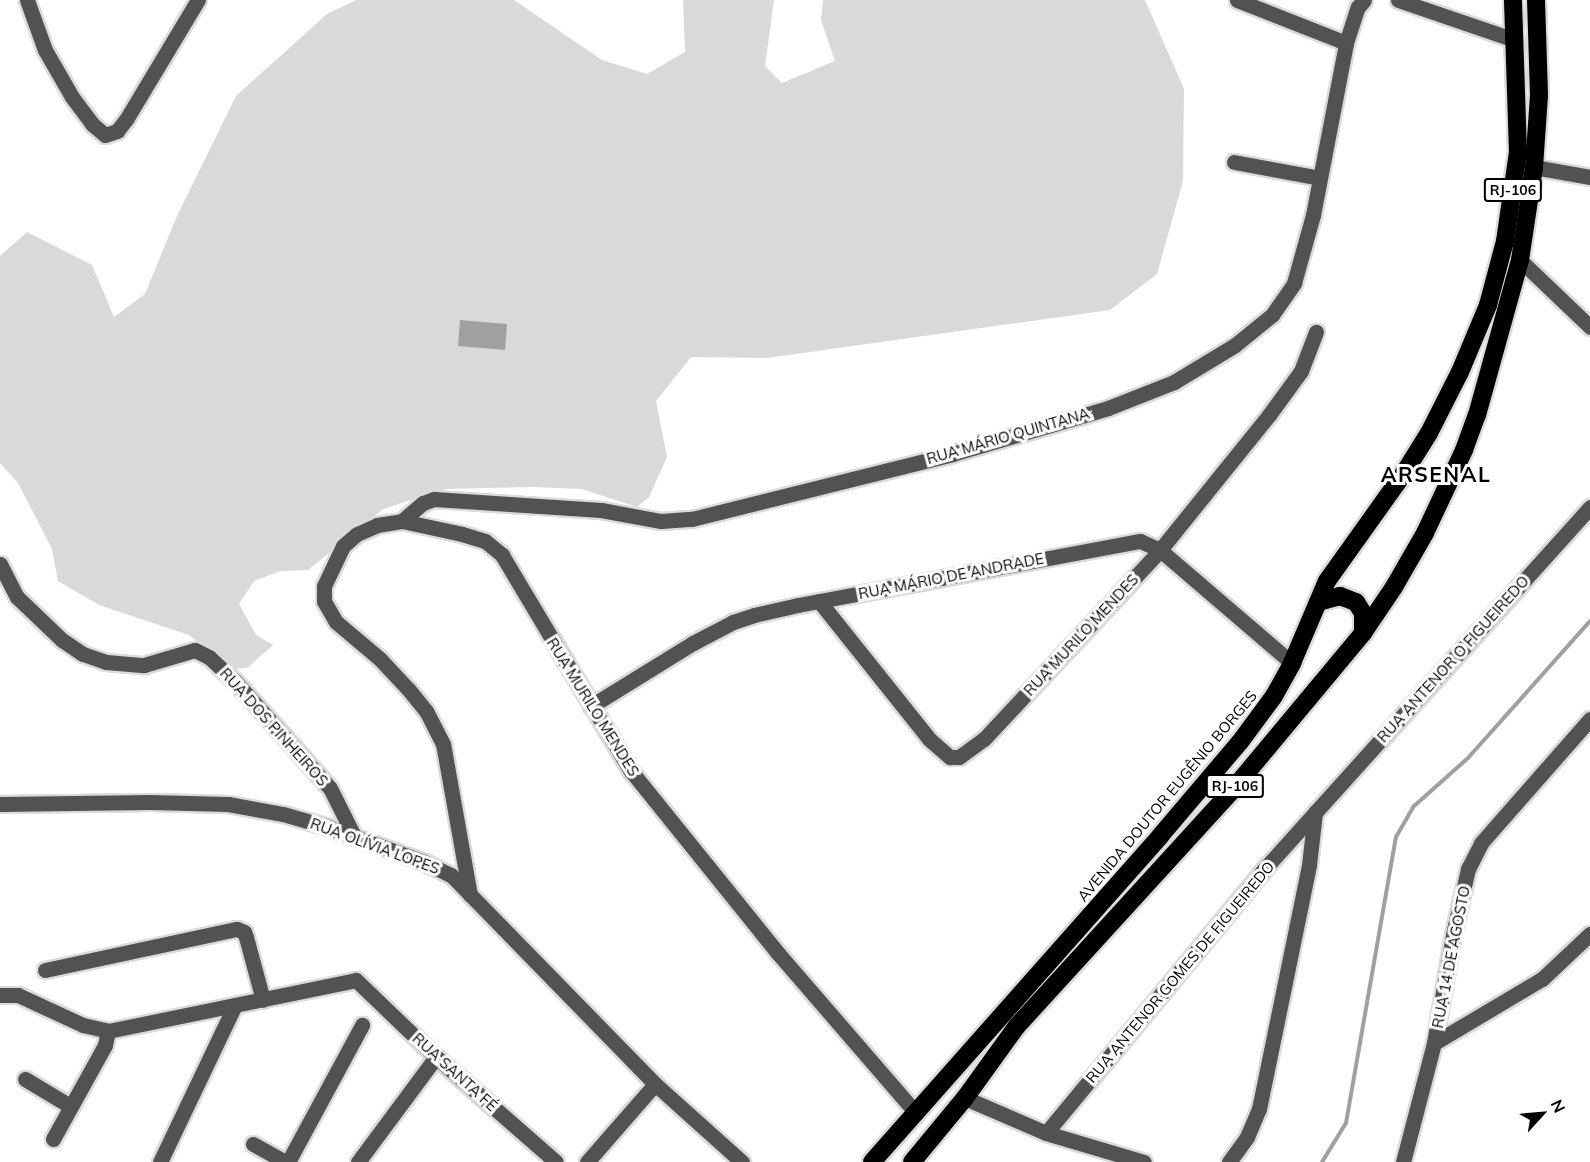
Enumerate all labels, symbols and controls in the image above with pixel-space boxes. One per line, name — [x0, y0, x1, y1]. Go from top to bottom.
road number: RJ-106 — [1483, 179, 1543, 201]
street label: RUA MÁRIO QUINTANA — [924, 404, 1092, 468]
district label: ARSENAL — [1381, 461, 1491, 487]
street label: RUA MÁRIO DE ANDRADE — [857, 549, 1045, 603]
street label: RUA MURILO MENDES — [1020, 571, 1142, 699]
street label: RUA ANTENOR O FIGUEIREDO — [1373, 572, 1533, 746]
street label: RUA MURILO MENDES — [543, 635, 643, 779]
street label: RUA DOS PINHEIROS — [216, 664, 332, 790]
street label: AVENIDA DOUTOR EUGÊNIO BORGES — [1073, 687, 1261, 905]
road number: RJ-106 — [1205, 775, 1265, 797]
street label: RUA OLÍVIA LOPES — [308, 814, 442, 878]
street label: RUA ANTENOR GOMES DE FIGUEIREDO — [1082, 858, 1278, 1086]
street label: RUA 14 DE AGOSTO — [1428, 884, 1474, 1030]
street label: RUA SANTA FÉ — [409, 1029, 501, 1115]
north arrow — [1512, 1084, 1572, 1144]
text: N — [1547, 1096, 1570, 1116]

